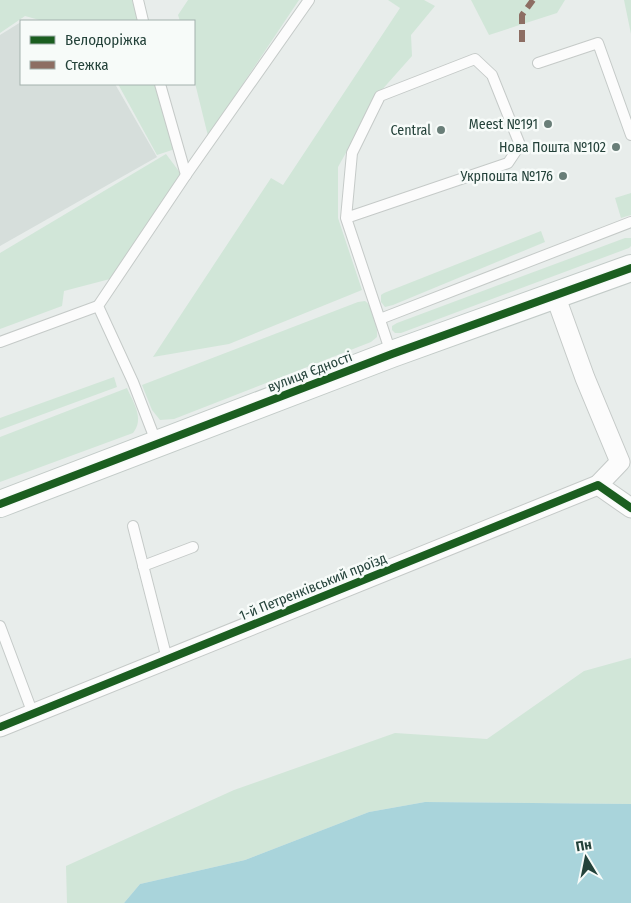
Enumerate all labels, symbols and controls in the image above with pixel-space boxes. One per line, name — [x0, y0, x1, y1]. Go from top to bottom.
legend — [20, 20, 195, 85]
text: Велодоріжка — [65, 31, 147, 49]
text: Стежка — [65, 56, 109, 74]
place label: Meest №191 — [469, 116, 538, 133]
marker: Meest №191 — [542, 118, 554, 130]
place label: Central — [390, 122, 431, 139]
marker: Central — [435, 124, 447, 136]
place label: Нова Пошта №102 — [499, 139, 606, 156]
marker: Нова Пошта №102 — [610, 141, 622, 153]
place label: Укрпошта №176 — [460, 168, 553, 185]
marker: Укрпошта №176 — [557, 170, 569, 182]
street label: вулиця Єдності — [265, 348, 355, 396]
street label: 1-й Петренківський проїзд — [237, 550, 389, 624]
north arrow — [561, 833, 611, 883]
text: Пн — [575, 836, 593, 855]

